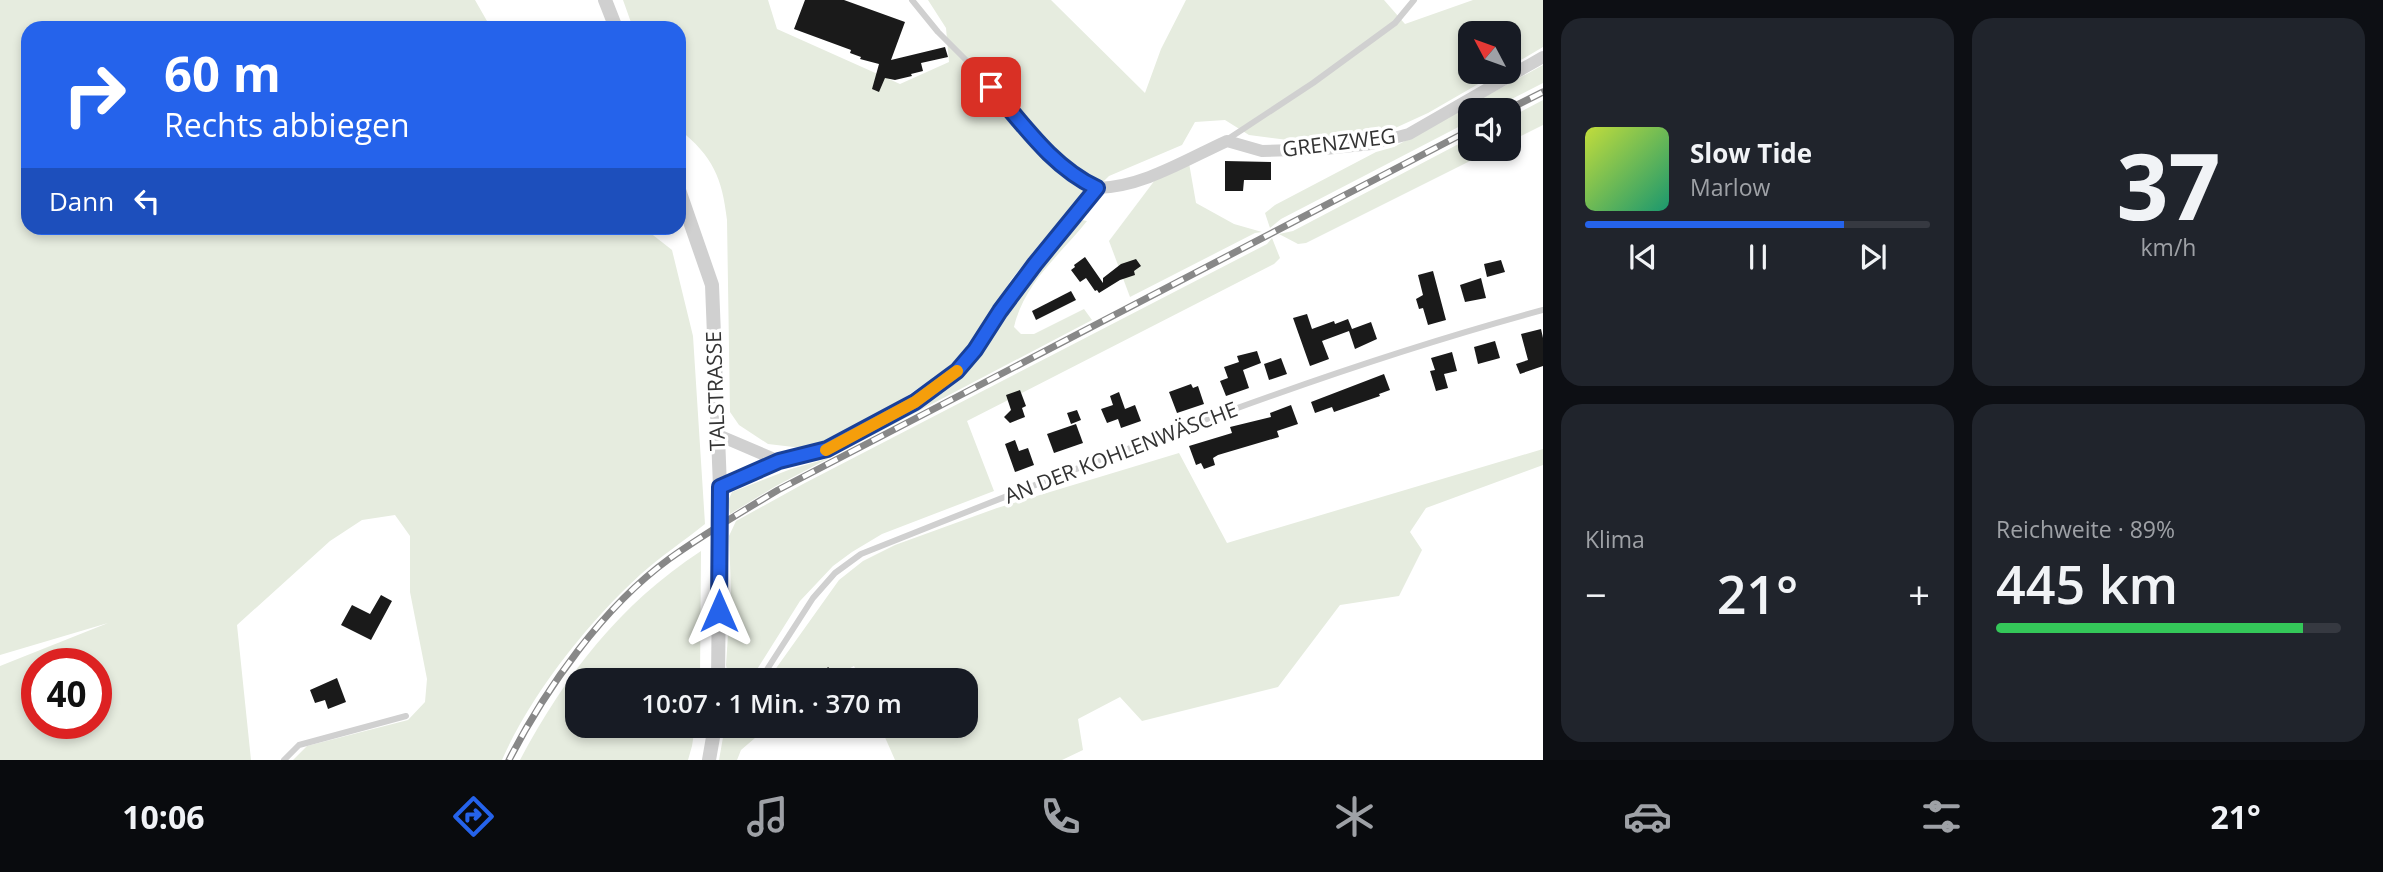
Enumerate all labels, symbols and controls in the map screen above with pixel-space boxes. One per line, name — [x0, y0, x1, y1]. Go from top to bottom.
north arrow — [1458, 21, 1521, 84]
map controls — [1458, 21, 1521, 161]
text: 60 m — [164, 40, 281, 106]
icon: right — [49, 49, 140, 140]
pin — [961, 57, 1021, 117]
icon: arrive — [972, 68, 1010, 106]
button: sound — [1458, 98, 1521, 161]
text: Rechts abbiegen — [164, 103, 410, 146]
street label: GRENZWEG — [1281, 121, 1397, 163]
text: 37 — [2116, 123, 2221, 247]
text: Slow Tide — [1690, 135, 1812, 171]
text: Marlow — [1690, 171, 1770, 203]
icon: left — [128, 182, 166, 220]
text: Dann — [49, 183, 114, 219]
text: km/h — [2141, 231, 2196, 263]
icon: previous — [1624, 238, 1662, 276]
icon: pause — [1739, 238, 1777, 276]
icon: next — [1854, 238, 1892, 276]
street label: TALSTRASSE — [699, 331, 731, 451]
street label: AN DER KOHLENWÄSCHE — [1000, 395, 1241, 509]
text: Reichweite · 89% — [1996, 513, 2175, 545]
text: Klima — [1585, 523, 1645, 555]
text: 445 km — [1996, 548, 2178, 619]
text: 21° — [1717, 558, 1798, 629]
text: − — [1585, 568, 1607, 620]
text: + — [1908, 568, 1930, 620]
position arrow — [682, 574, 756, 648]
speed limit sign: 40 — [21, 648, 112, 739]
text: 10:07 · 1 Min. · 370 m — [641, 685, 902, 721]
icon: directions — [449, 792, 498, 841]
icon: music — [743, 792, 792, 841]
icon: phone — [1036, 792, 1085, 841]
icon: climate — [1330, 792, 1379, 841]
icon: car — [1623, 792, 1672, 841]
icon: filters — [1917, 792, 1966, 841]
text: 10:06 — [122, 795, 205, 838]
text: 21° — [2210, 795, 2261, 838]

